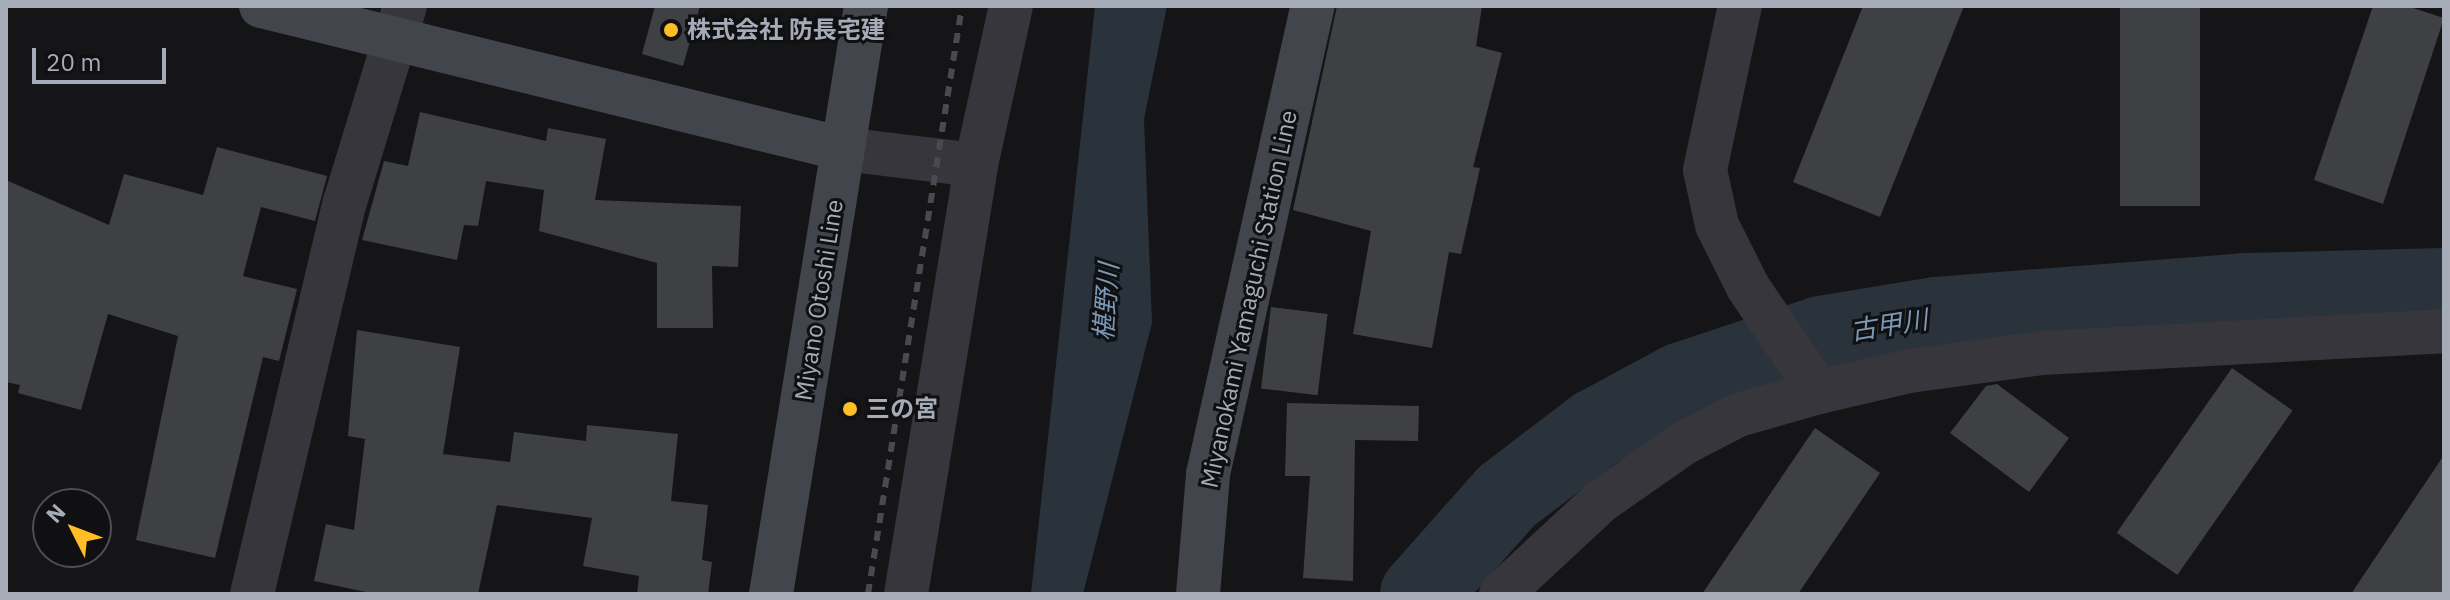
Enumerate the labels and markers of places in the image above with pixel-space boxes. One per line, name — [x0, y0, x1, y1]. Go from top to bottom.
place label: 株式会社 防長宅建 — [687, 16, 885, 44]
marker: 株式会社 防長宅建 — [662, 21, 680, 39]
place label: 三の宮 — [866, 395, 938, 423]
marker: 三の宮 — [841, 400, 859, 418]

